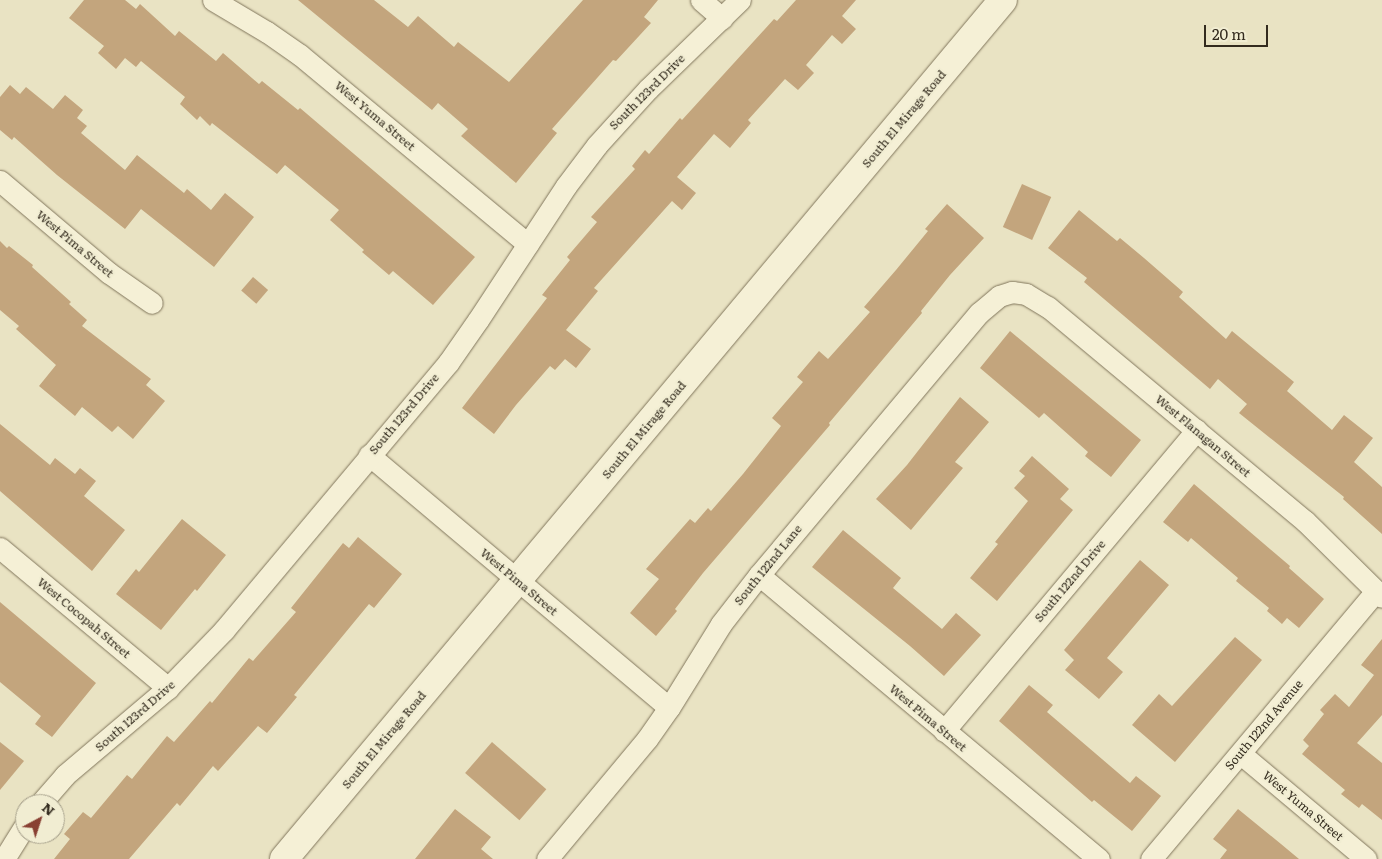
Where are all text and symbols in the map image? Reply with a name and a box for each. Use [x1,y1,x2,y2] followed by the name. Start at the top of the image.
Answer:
[1207,15,1271,47] scale bar
[1212,22,1246,45] text: 20 m
[606,51,688,133] street label: South 123rd Drive
[859,67,949,171] street label: South El Mirage Road
[332,78,418,154] street label: West Yuma Street
[33,207,117,281] street label: West Pima Street
[366,371,442,457] street label: South 123rd Drive
[599,378,689,482] street label: South El Mirage Road
[1152,392,1254,480] street label: West Flanagan Street
[731,522,805,608] street label: South 122nd Lane
[1031,537,1109,625] street label: South 122nd Drive
[477,545,561,619] street label: West Pima Street
[34,575,134,661] street label: West Cocopah Street
[92,677,178,755] street label: South 123rd Drive
[1222,677,1306,773] street label: South 122nd Avenue
[886,681,970,755] street label: West Pima Street
[339,688,429,792] street label: South El Mirage Road
[1260,768,1346,844] street label: West Yuma Street
[15,794,65,844] north arrow
[38,797,60,820] text: N

